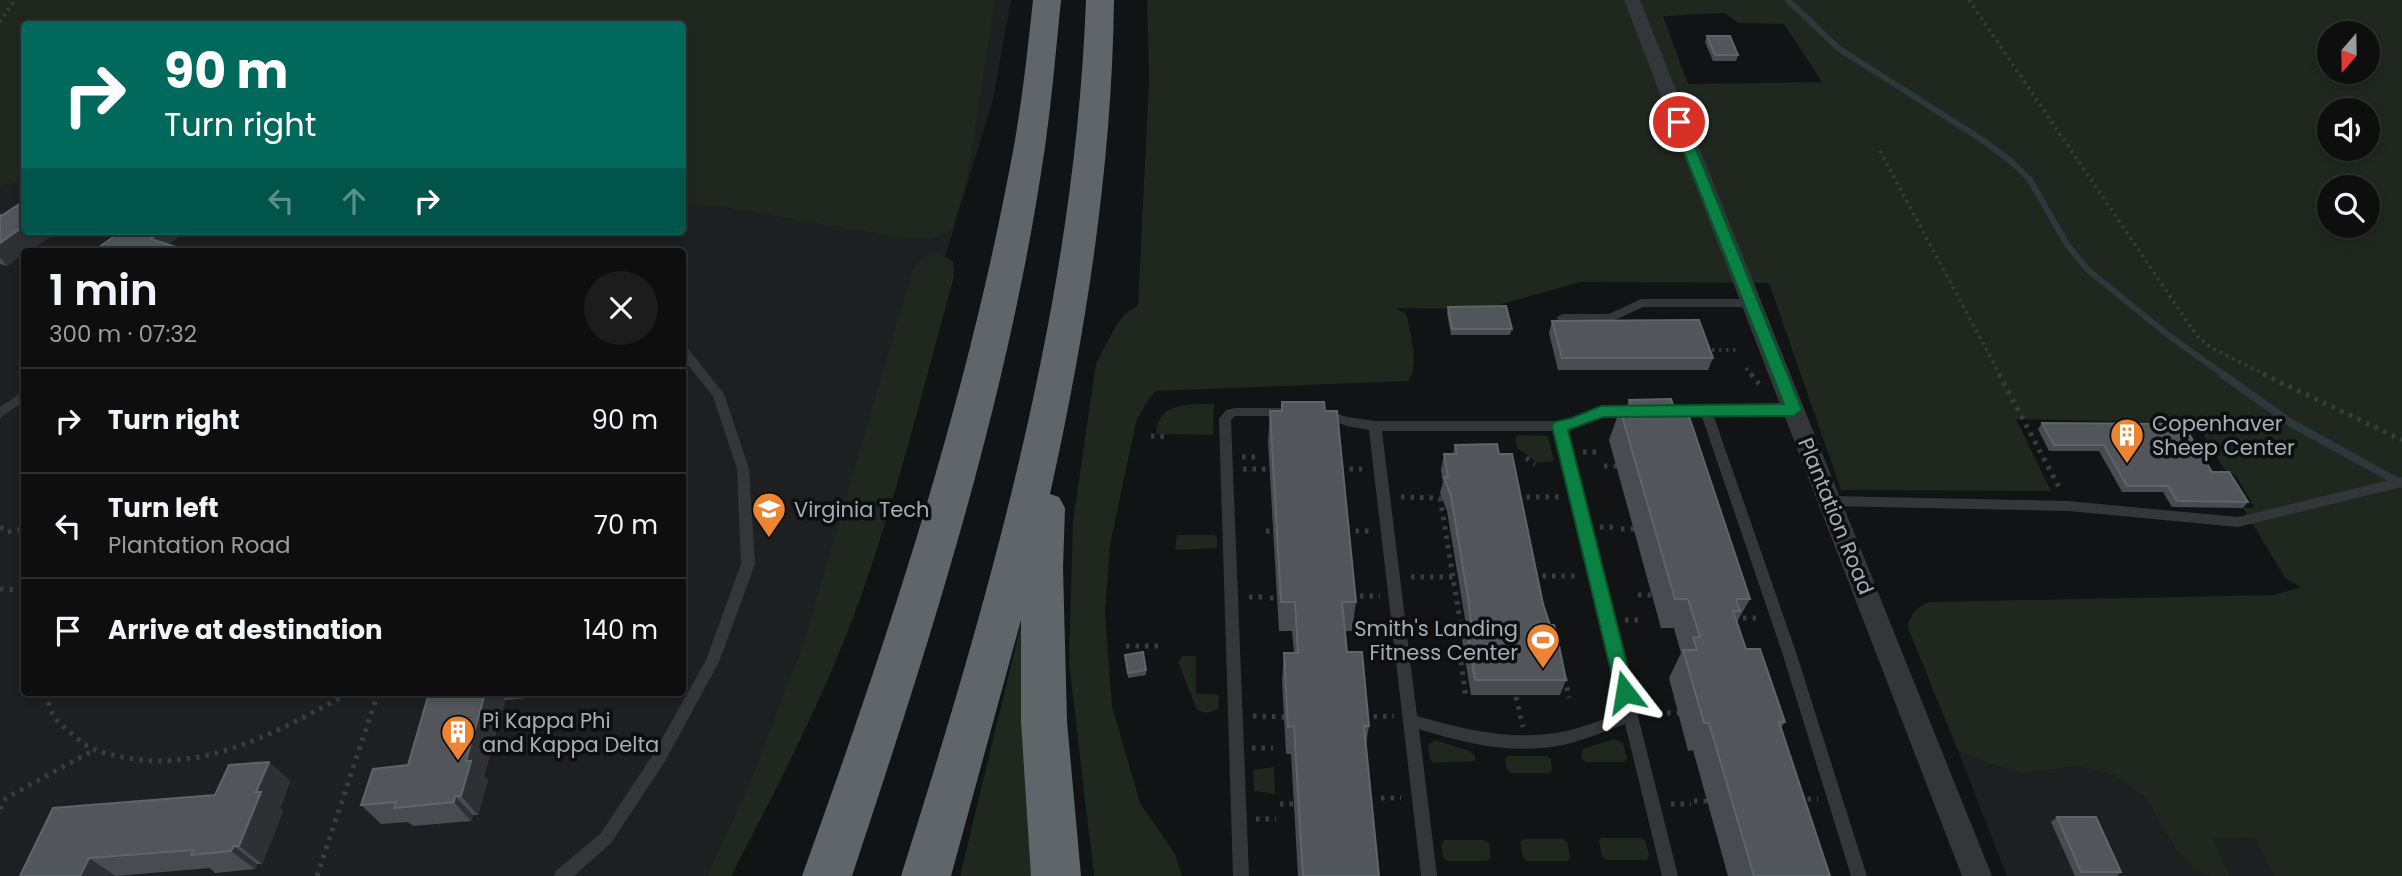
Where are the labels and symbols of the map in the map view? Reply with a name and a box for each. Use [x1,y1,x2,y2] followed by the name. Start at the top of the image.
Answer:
[2317,21,2380,84] north arrow
[1649,92,1709,152] pin
[2152,409,2295,462] place label: Copenhaver Sheep Center
[2108,416,2146,465] building icon: Copenhaver Sheep Center
[1791,433,1881,599] street label: Plantation Road
[750,490,788,539] school or university icon: Virginia Tech
[794,495,930,524] place label: Virginia Tech
[1354,614,1518,667] place label: Smith's Landing Fitness Center
[1524,621,1562,670] sports icon: Smith's Landing Fitness Center
[1588,655,1662,729] position arrow
[482,706,659,759] place label: Pi Kappa Phi and Kappa Delta
[439,713,477,762] building icon: Pi Kappa Phi and Kappa Delta

